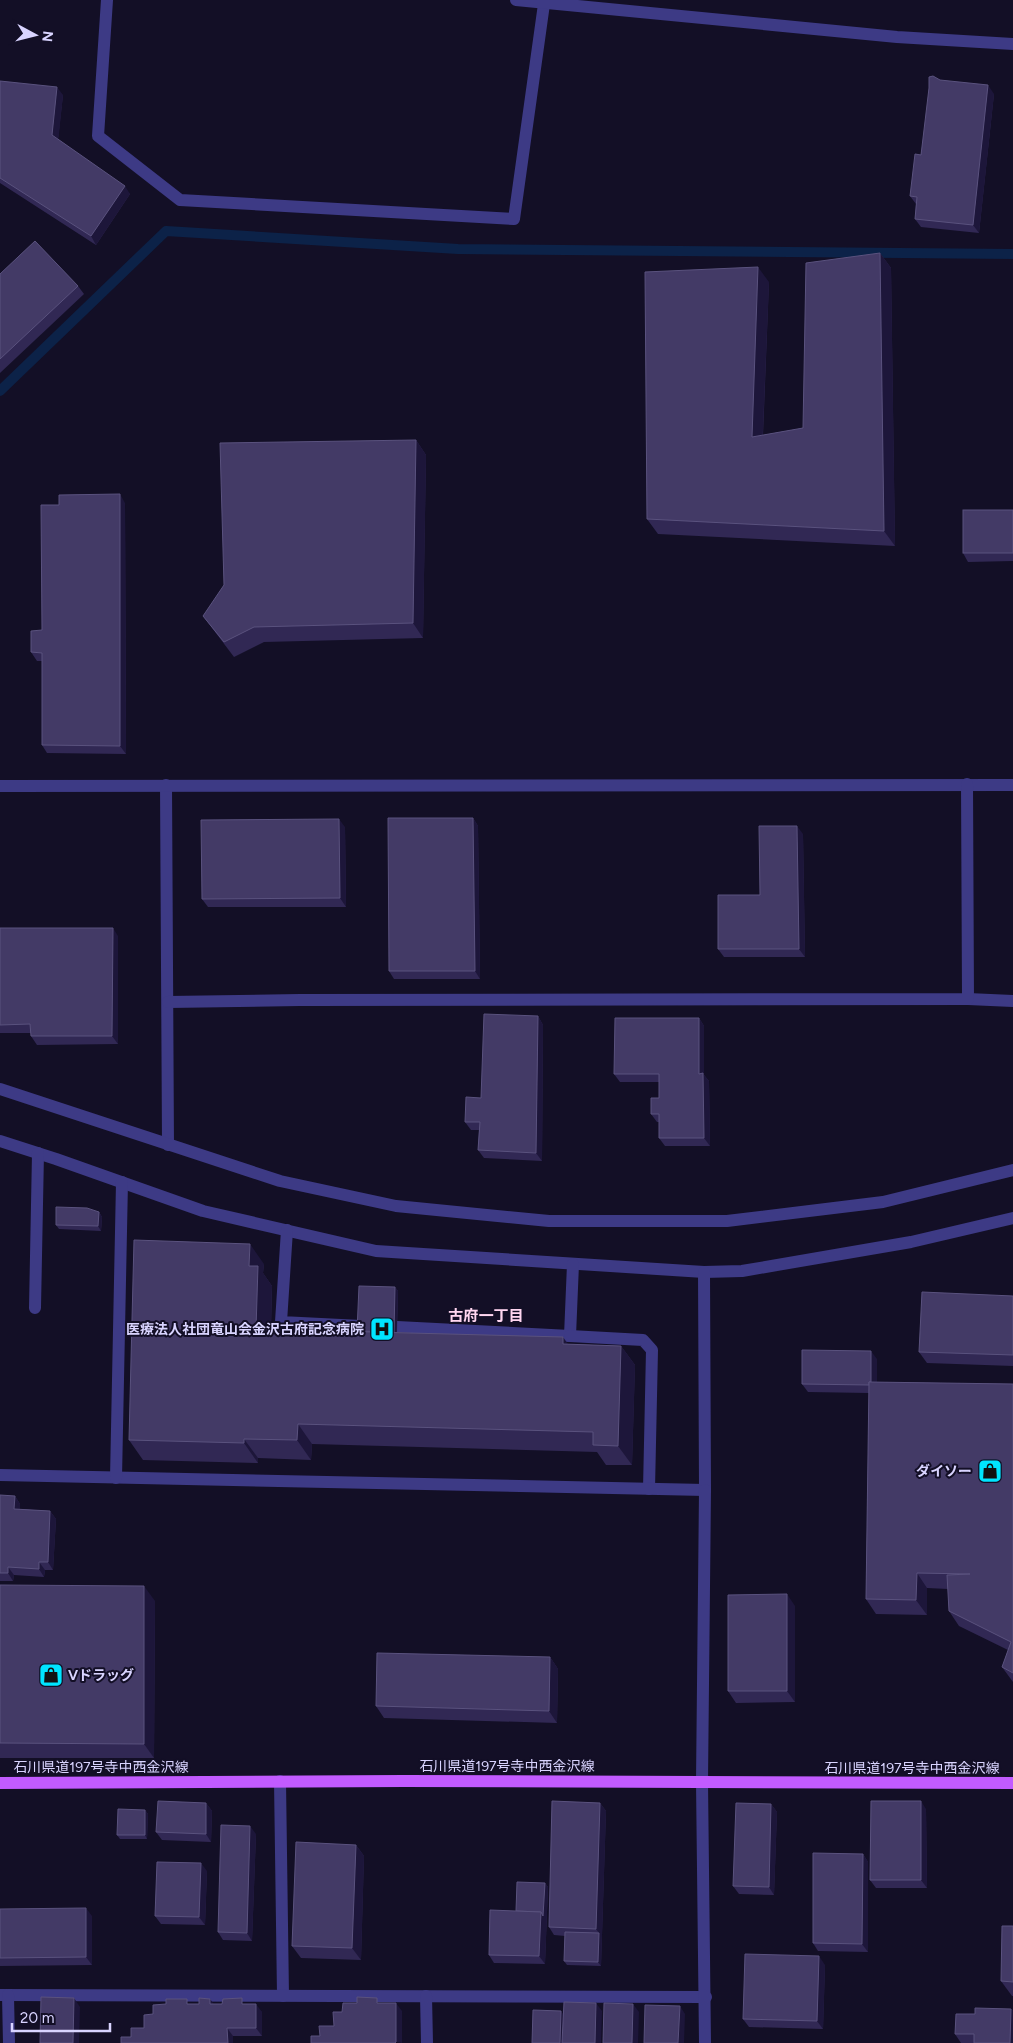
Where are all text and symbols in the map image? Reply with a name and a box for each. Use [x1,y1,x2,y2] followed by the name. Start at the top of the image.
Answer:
[10,10,60,60] north arrow
[38,30,57,43] text: N
[448,1307,524,1325] district label: 古府一丁目
[369,1316,395,1342] hospital icon: 医療法人社団竜山会金沢古府記念病院
[126,1321,364,1338] place label: 医療法人社団竜山会金沢古府記念病院
[977,1458,1003,1484] shop icon: ダイソー
[916,1463,972,1480] place label: ダイソー
[38,1662,64,1688] shop icon: Vドラッグ
[68,1667,134,1684] place label: Vドラッグ
[419,1758,595,1775] street label: 石川県道197号寺中西金沢線
[13,1759,189,1776] street label: 石川県道197号寺中西金沢線
[824,1760,1000,1777] street label: 石川県道197号寺中西金沢線
[12,2000,110,2032] scale bar
[20,2009,54,2027] text: 20 m

